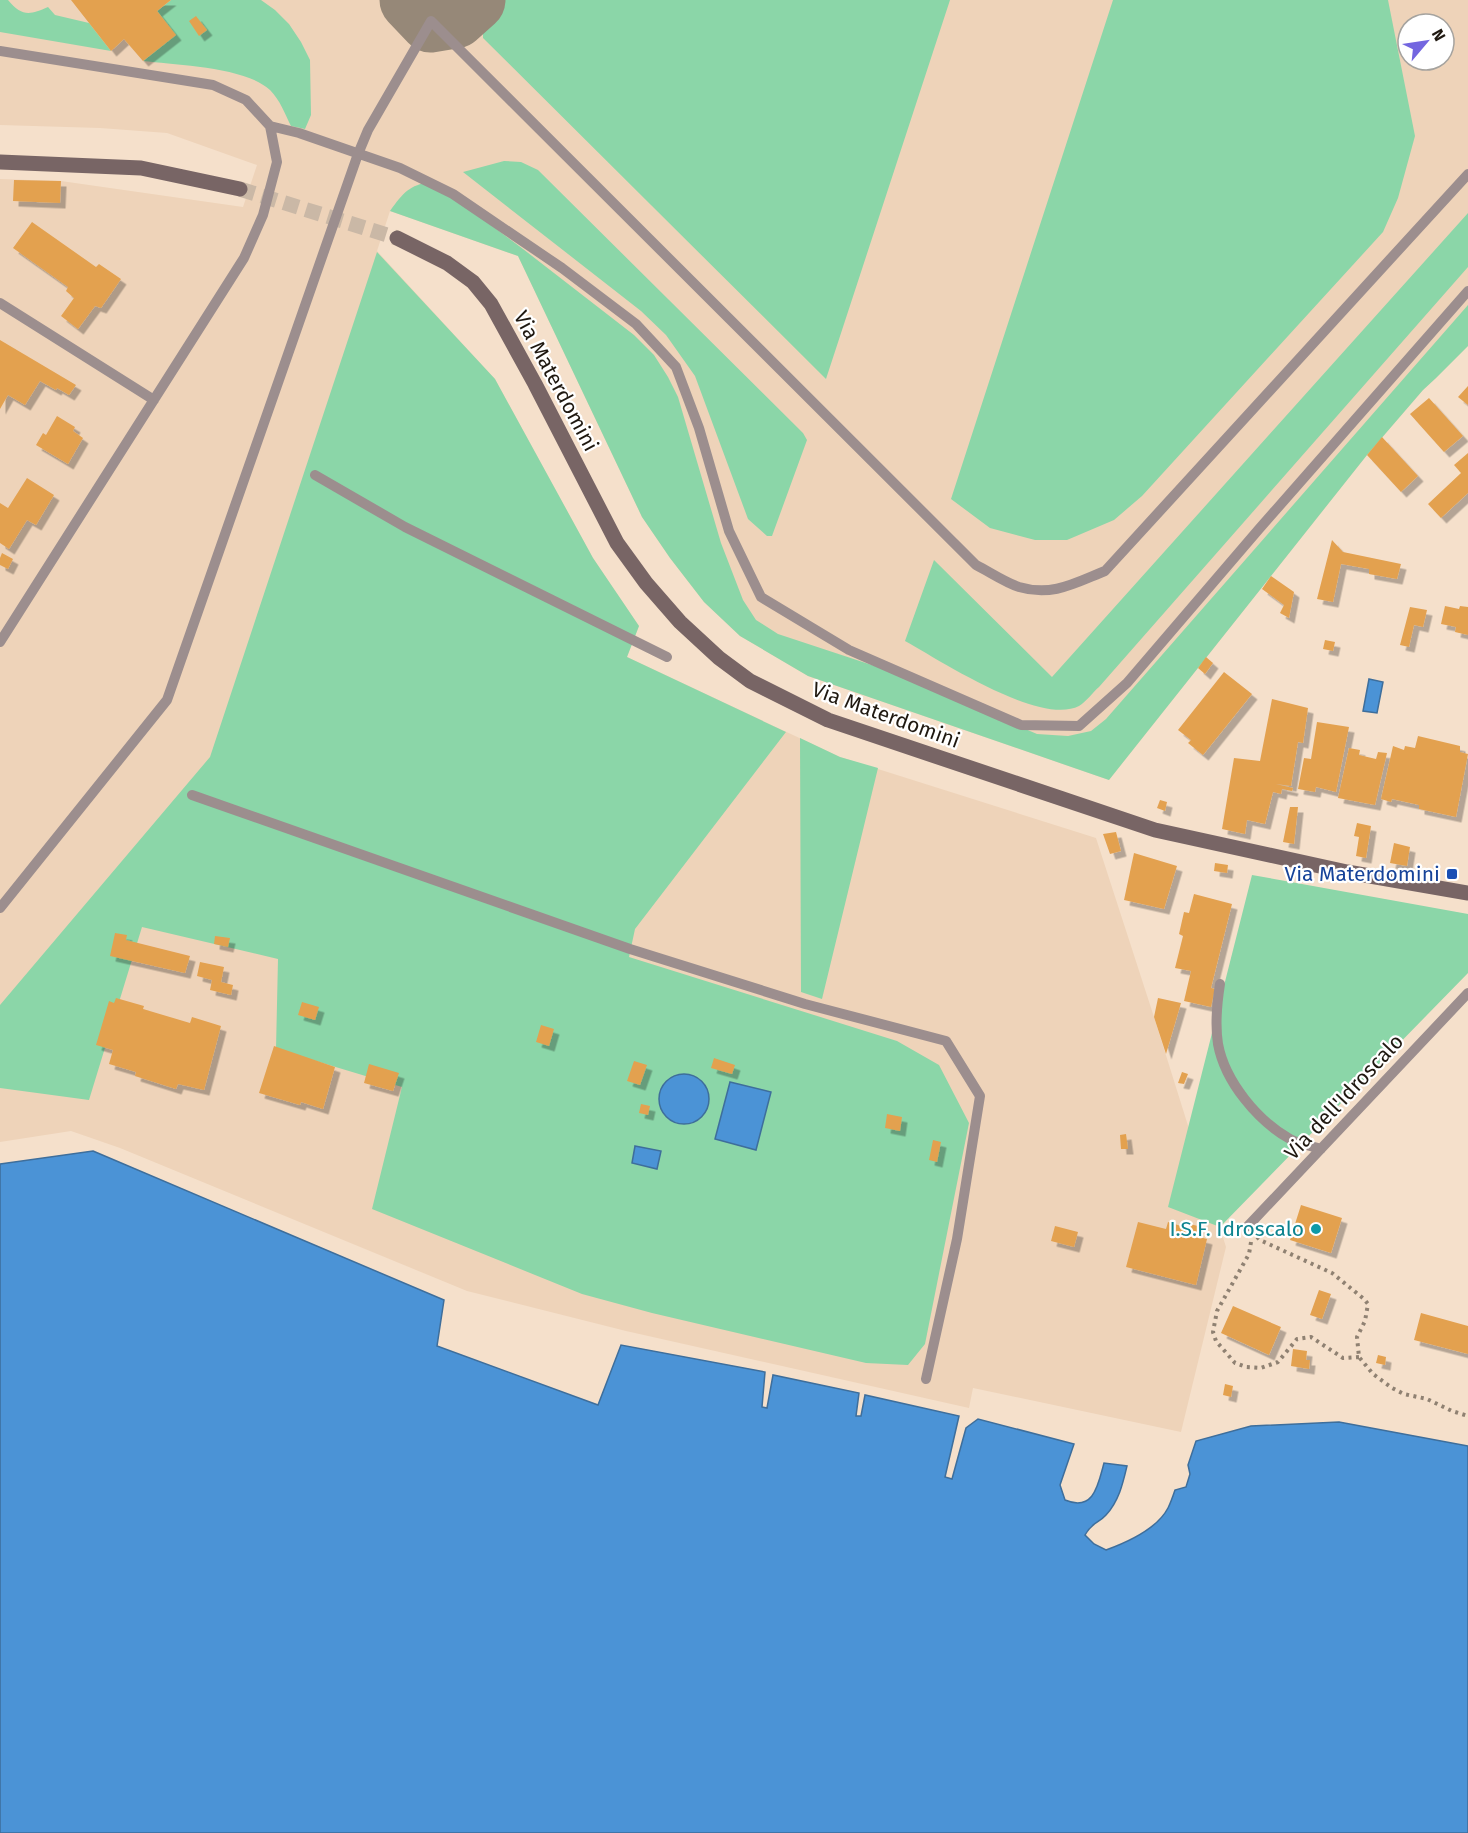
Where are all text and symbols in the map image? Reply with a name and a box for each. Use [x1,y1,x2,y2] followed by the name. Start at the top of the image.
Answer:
[1396,12,1456,72] north arrow
[1428,26,1450,44] text: N
[508,306,604,456] street label: Via Materdomini
[808,676,964,754] street label: Via Materdomini
[1284,861,1440,887] place label: Via Materdomini
[1445,867,1459,881] marker: Via Materdomini
[1279,1029,1409,1165] street label: Via dell'Idroscalo
[1169,1216,1304,1242] place label: I.S.F. Idroscalo
[1309,1222,1323,1236] marker: I.S.F. Idroscalo

